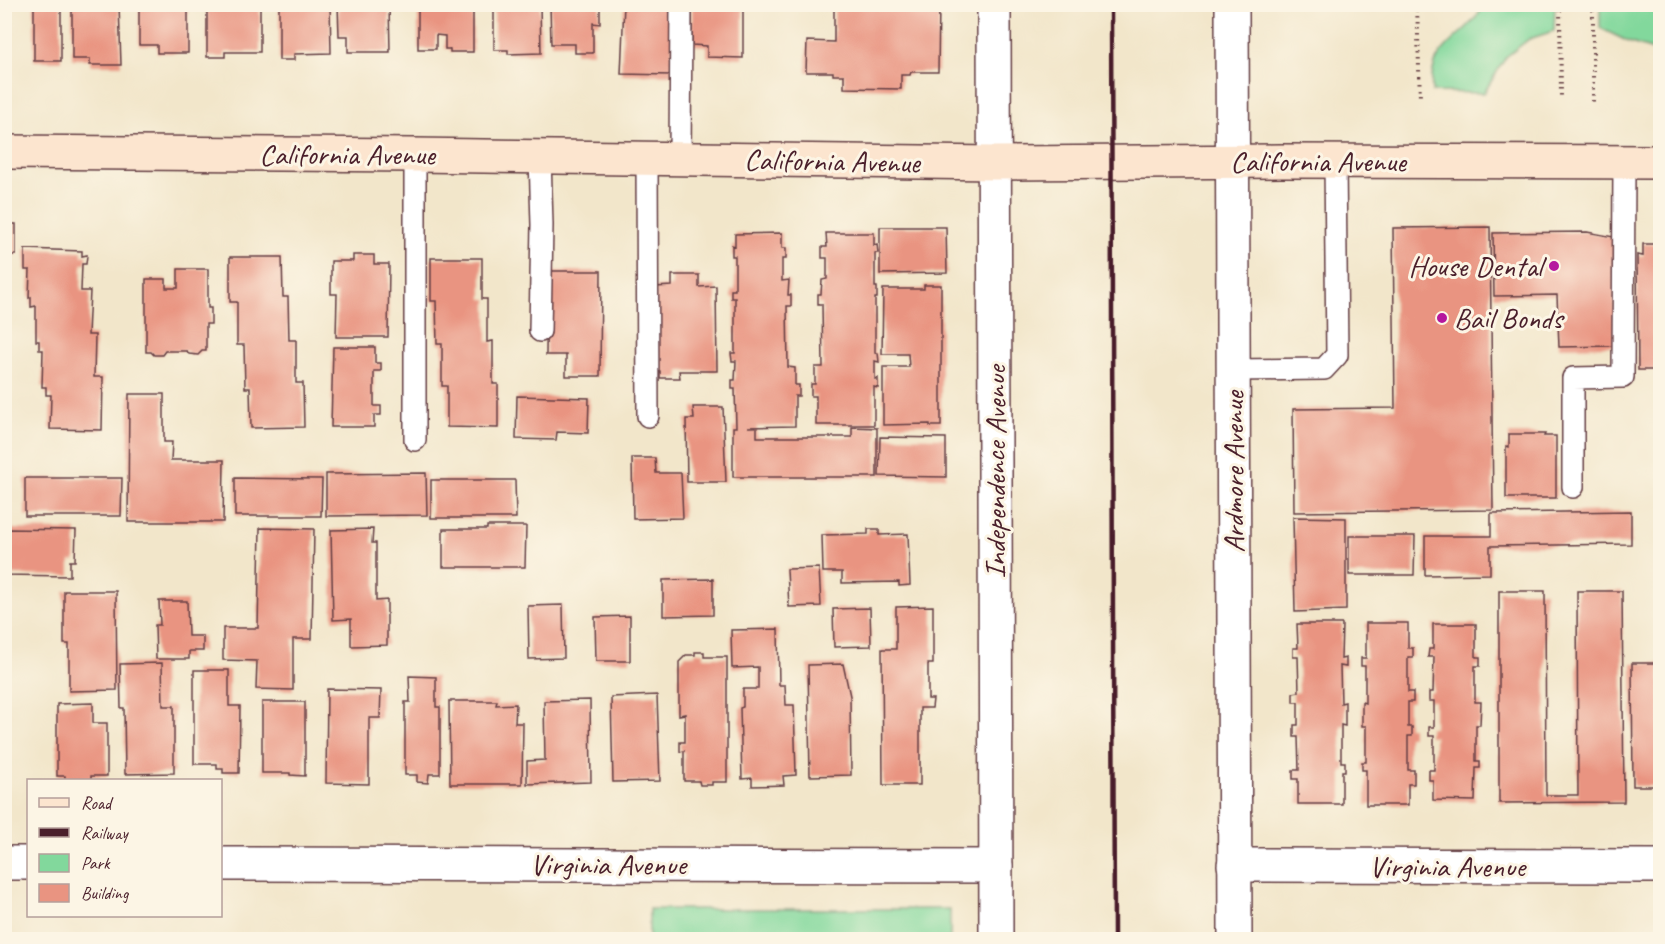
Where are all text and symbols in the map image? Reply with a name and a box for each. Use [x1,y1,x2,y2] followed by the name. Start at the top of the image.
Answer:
[259,135,437,173] street label: California Avenue
[744,140,922,182] street label: California Avenue
[1230,142,1408,180] street label: California Avenue
[1409,247,1547,285] place label: House Dental
[1547,259,1561,273] marker: House Dental
[1454,299,1565,337] place label: Bail Bonds
[1435,311,1449,325] marker: Bail Bonds
[976,363,1014,579] street label: Independence Avenue
[1214,389,1252,553] street label: Ardmore Avenue
[27,779,222,917] legend
[81,792,114,814] text: Road
[81,822,129,844] text: Railway
[530,845,688,883] street label: Virginia Avenue
[1369,847,1527,885] street label: Virginia Avenue
[81,852,111,874] text: Park
[81,882,130,904] text: Building

